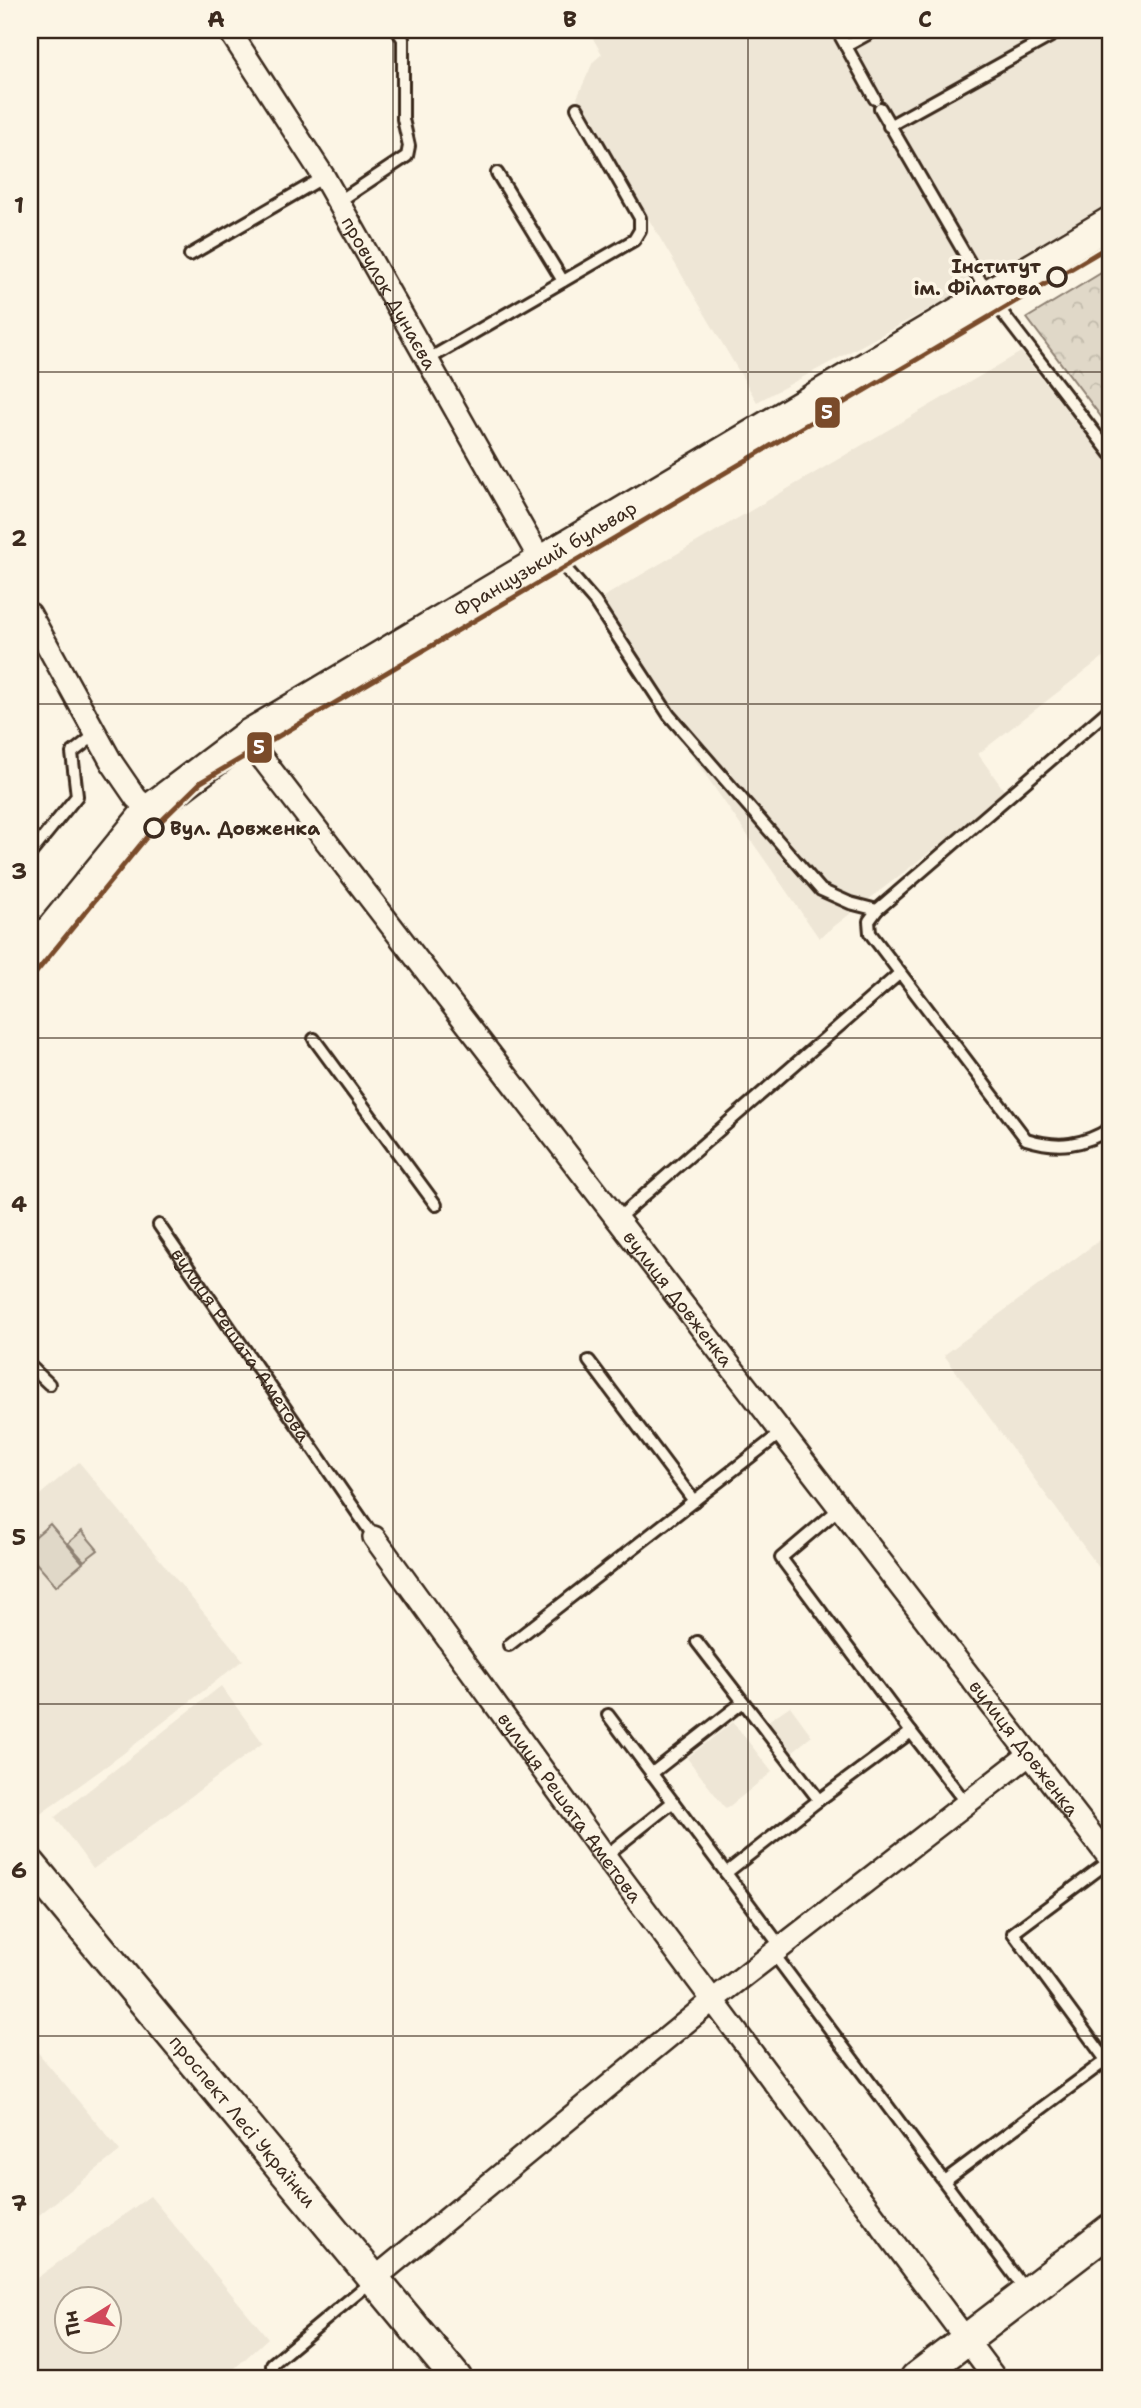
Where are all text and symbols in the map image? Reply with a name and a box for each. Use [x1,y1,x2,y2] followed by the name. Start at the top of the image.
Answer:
[207,4,225,34] text: A
[563,4,577,34] text: B
[918,4,932,34] text: C
[14,190,24,220] text: 1
[336,212,443,374] street label: провулок Дунаєва
[914,254,1042,301] place label: Інститут ім. Філатова
[1047,267,1067,287] marker: Інститут ім. Філатова
[814,396,841,429] line badge: 5
[821,400,833,425] text: 5
[449,495,641,623] street label: Французький бульвар
[11,523,27,553] text: 2
[246,731,273,764] line badge: 5
[253,735,265,760] text: 5
[170,816,320,841] place label: Вул. Довженка
[144,818,164,838] marker: Вул. Довженка
[11,856,27,886] text: 3
[11,1189,27,1219] text: 4
[618,1225,739,1372] street label: вулиця Довженка
[166,1243,317,1446] street label: вулиця Решата Аметова
[12,1522,26,1552] text: 5
[964,1674,1085,1821] street label: вулиця Довженка
[492,1707,648,1908] street label: вулиця Решата Аметова
[11,1855,27,1885] text: 6
[164,2030,322,2213] street label: проспект Лесі Українки
[11,2188,27,2218] text: 7
[52,2286,122,2356] north arrow
[57,2308,86,2338] text: Пн

